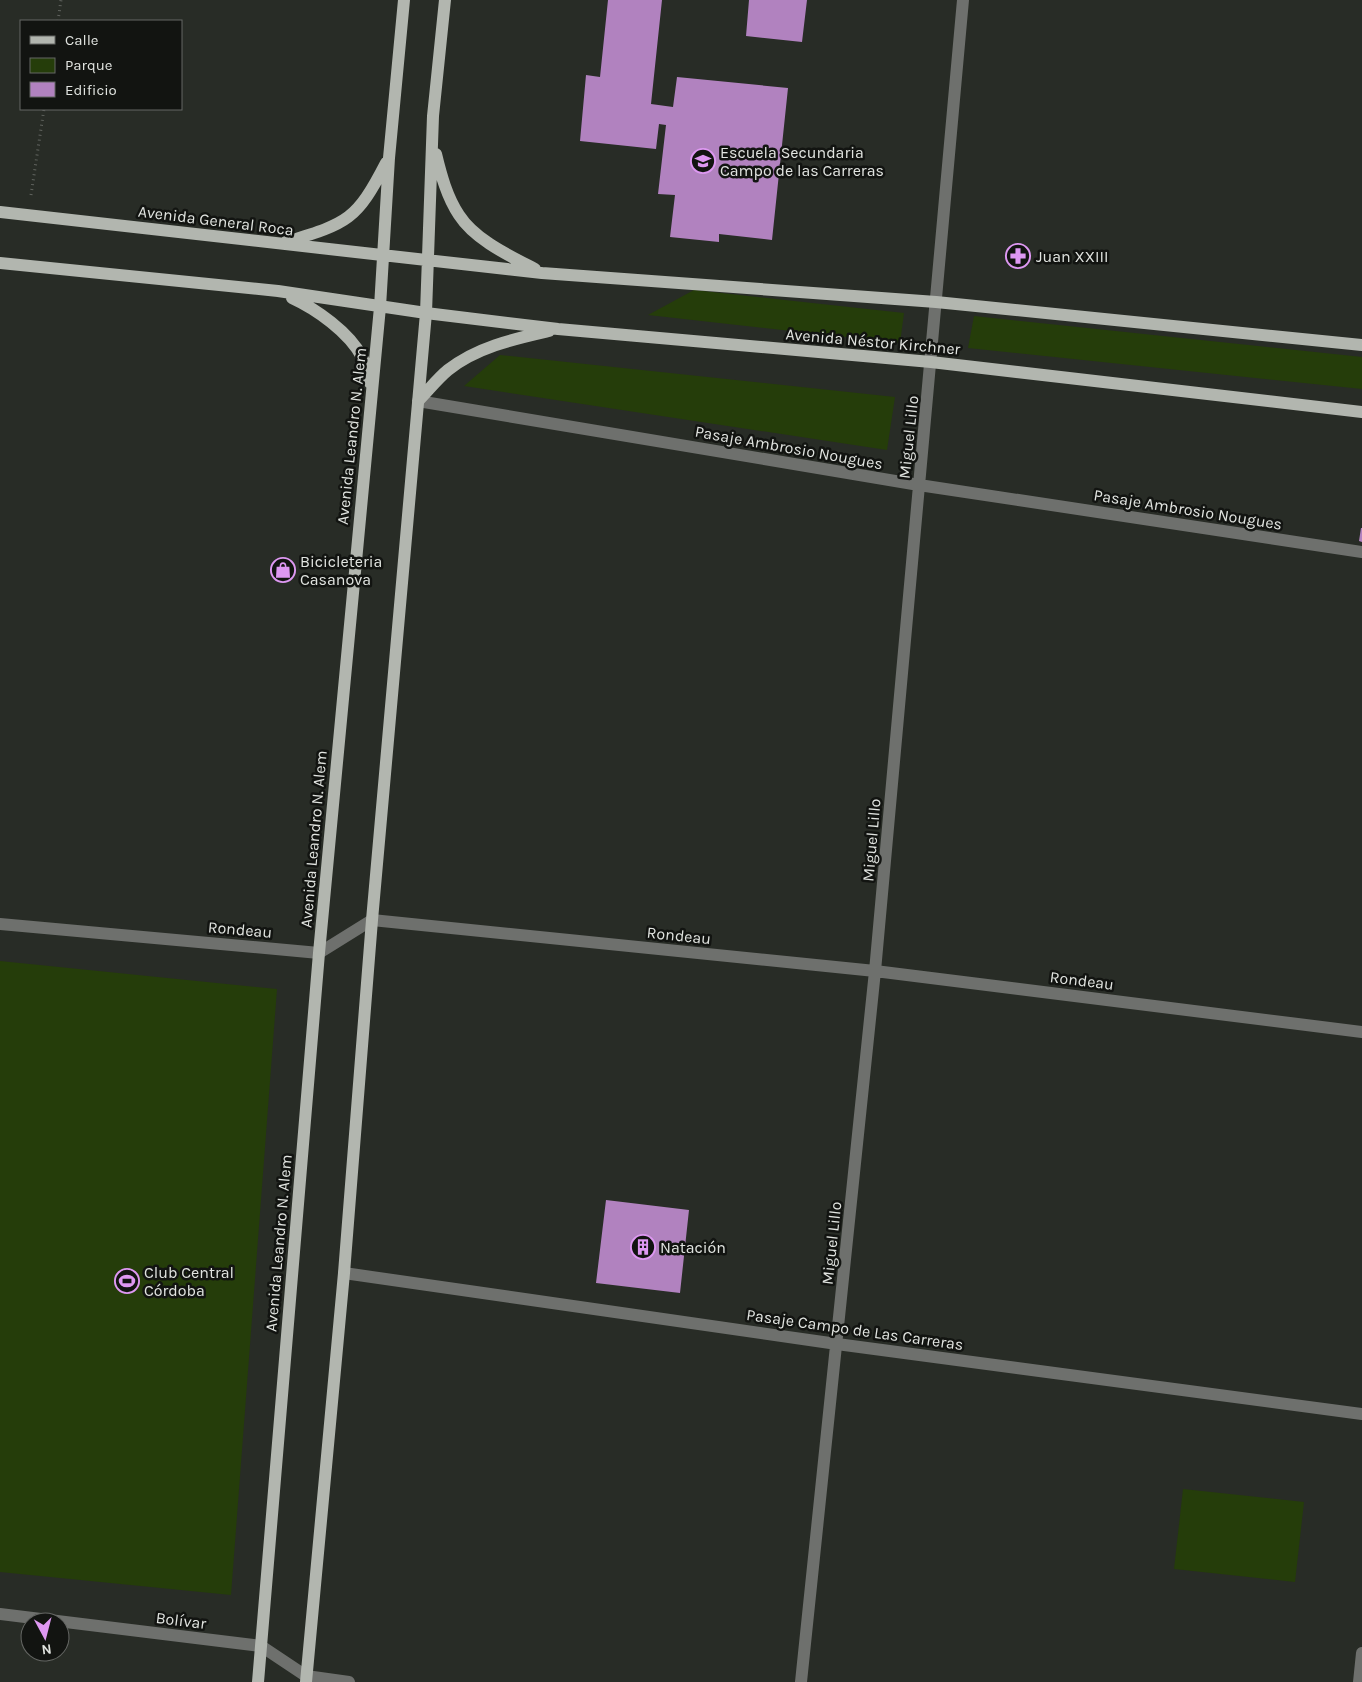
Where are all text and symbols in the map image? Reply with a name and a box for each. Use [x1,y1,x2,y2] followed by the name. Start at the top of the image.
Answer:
[20,20,182,110] legend
[65,31,99,49] text: Calle
[65,56,113,74] text: Parque
[65,81,117,99] text: Edificio
[720,143,884,180] place label: Escuela Secundaria Campo de las Carreras
[690,148,716,174] school or university icon: Escuela Secundaria Campo de las Carreras
[137,202,295,239] street label: Avenida General Roca
[1005,243,1031,269] pharmacy icon: Juan XXIII
[1036,247,1108,266] place label: Juan XXIII
[785,324,961,359] street label: Avenida Néstor Kirchner
[333,347,370,526] street label: Avenida Leandro N. Alem
[895,395,922,480] street label: Miguel Lillo
[693,422,884,473] street label: Pasaje Ambrosio Nougues
[1092,485,1284,534] street label: Pasaje Ambrosio Nougues
[300,552,382,589] place label: Bicicleteria Casanova
[270,557,296,583] shop icon: Bicicleteria Casanova
[296,750,331,929] street label: Avenida Leandro N. Alem
[858,798,885,882] street label: Miguel Lillo
[207,917,273,942] street label: Rondeau
[646,923,712,948] street label: Rondeau
[1049,967,1115,994] street label: Rondeau
[261,1154,296,1333] street label: Avenida Leandro N. Alem
[818,1201,845,1286] street label: Miguel Lillo
[630,1234,656,1260] building icon: Natación
[660,1238,726,1257] place label: Natación
[144,1263,234,1300] place label: Club Central Córdoba
[114,1268,140,1294] sports icon: Club Central Córdoba
[745,1305,965,1354] street label: Pasaje Campo de Las Carreras
[155,1608,207,1633] street label: Bolívar
[20,1612,70,1662] north arrow
[41,1640,53,1658] text: N

